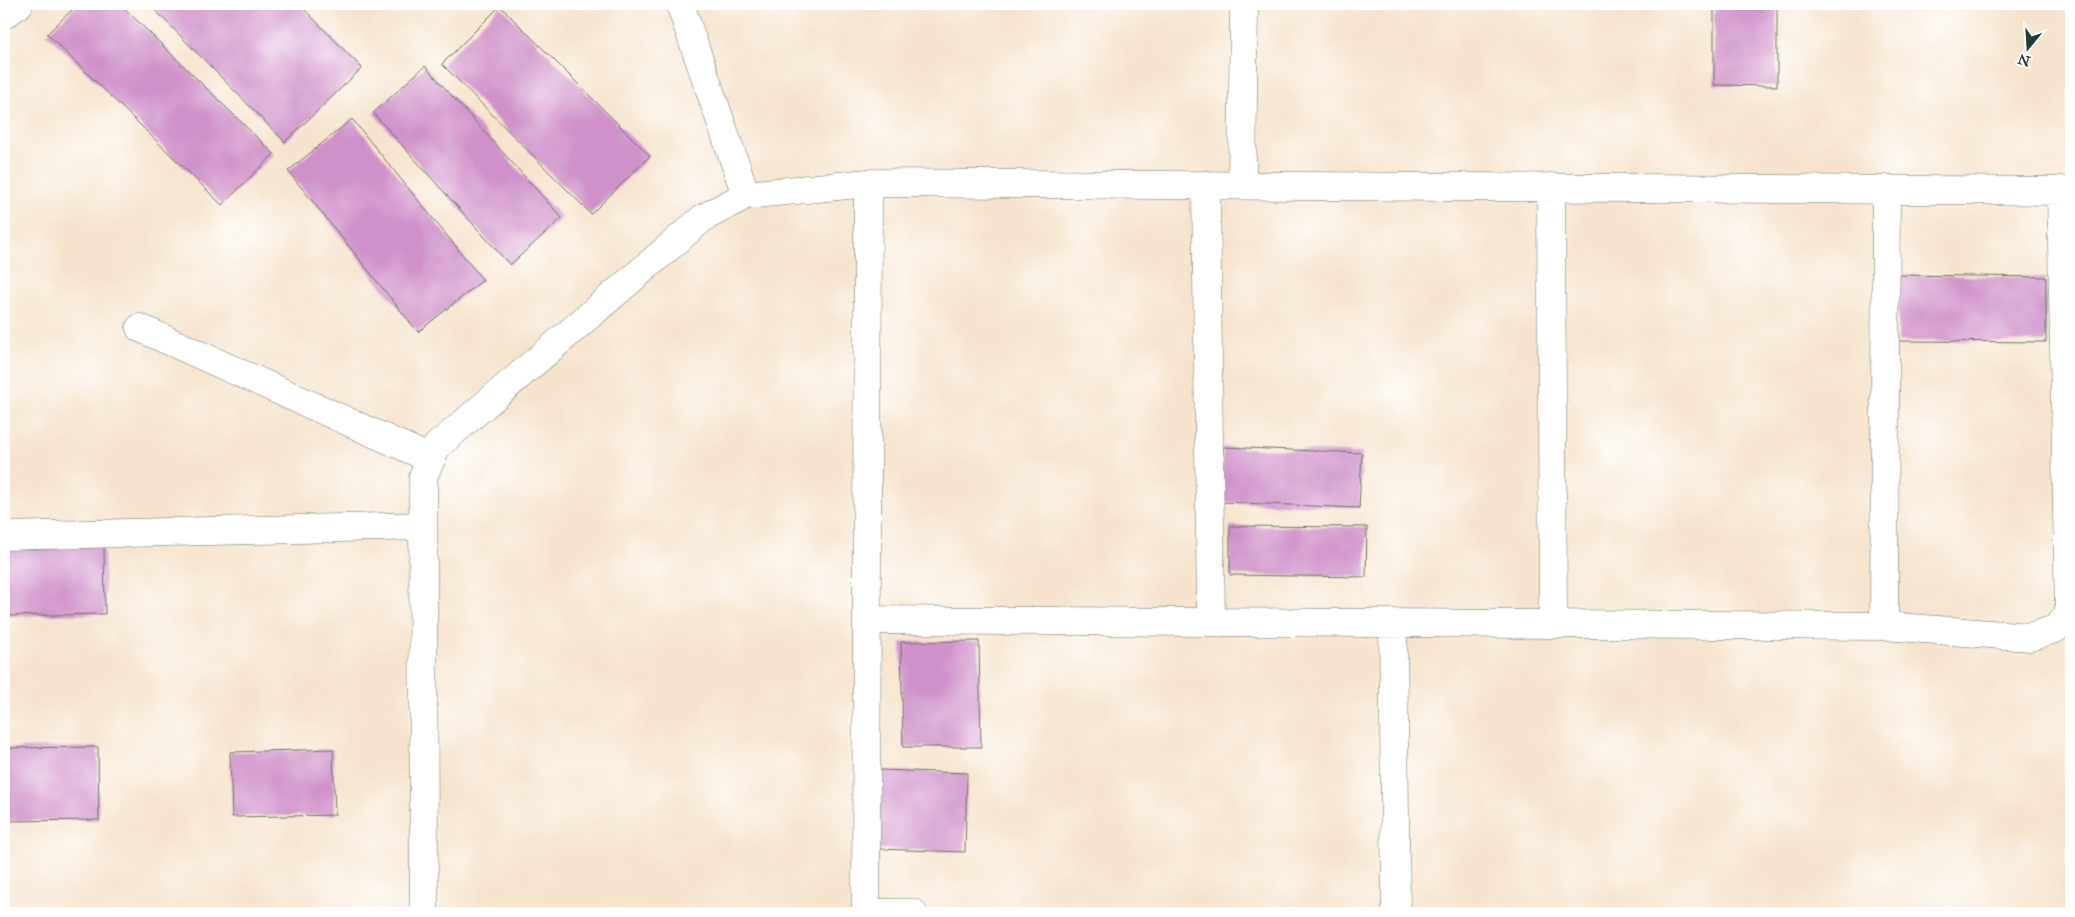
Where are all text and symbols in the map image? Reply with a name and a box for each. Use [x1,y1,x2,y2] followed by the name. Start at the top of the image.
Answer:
[2002,22,2052,72] north arrow
[2016,50,2032,70] text: N

